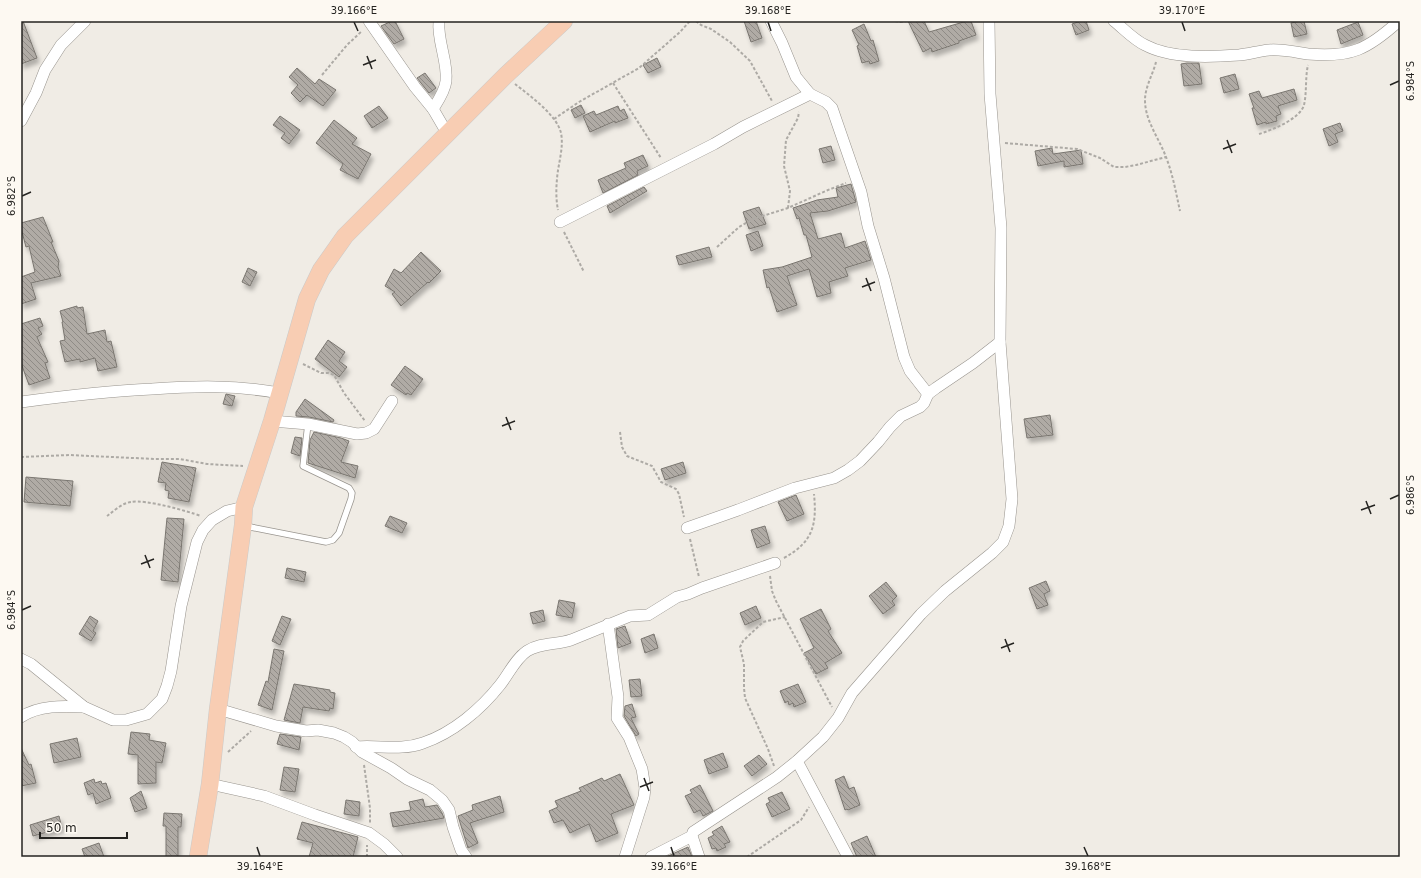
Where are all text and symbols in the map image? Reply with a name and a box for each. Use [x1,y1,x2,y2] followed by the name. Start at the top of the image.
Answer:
[331,5,377,16] text: 39.166°E
[745,5,791,16] text: 39.168°E
[1159,5,1205,16] text: 39.170°E
[1405,61,1416,101] text: 6.984°S
[6,176,17,216] text: 6.982°S
[1405,475,1416,515] text: 6.986°S
[6,590,17,630] text: 6.984°S
[40,814,127,840] scale bar
[46,821,77,835] text: 50 m
[237,861,283,872] text: 39.164°E
[651,861,697,872] text: 39.166°E
[1065,861,1111,872] text: 39.168°E

